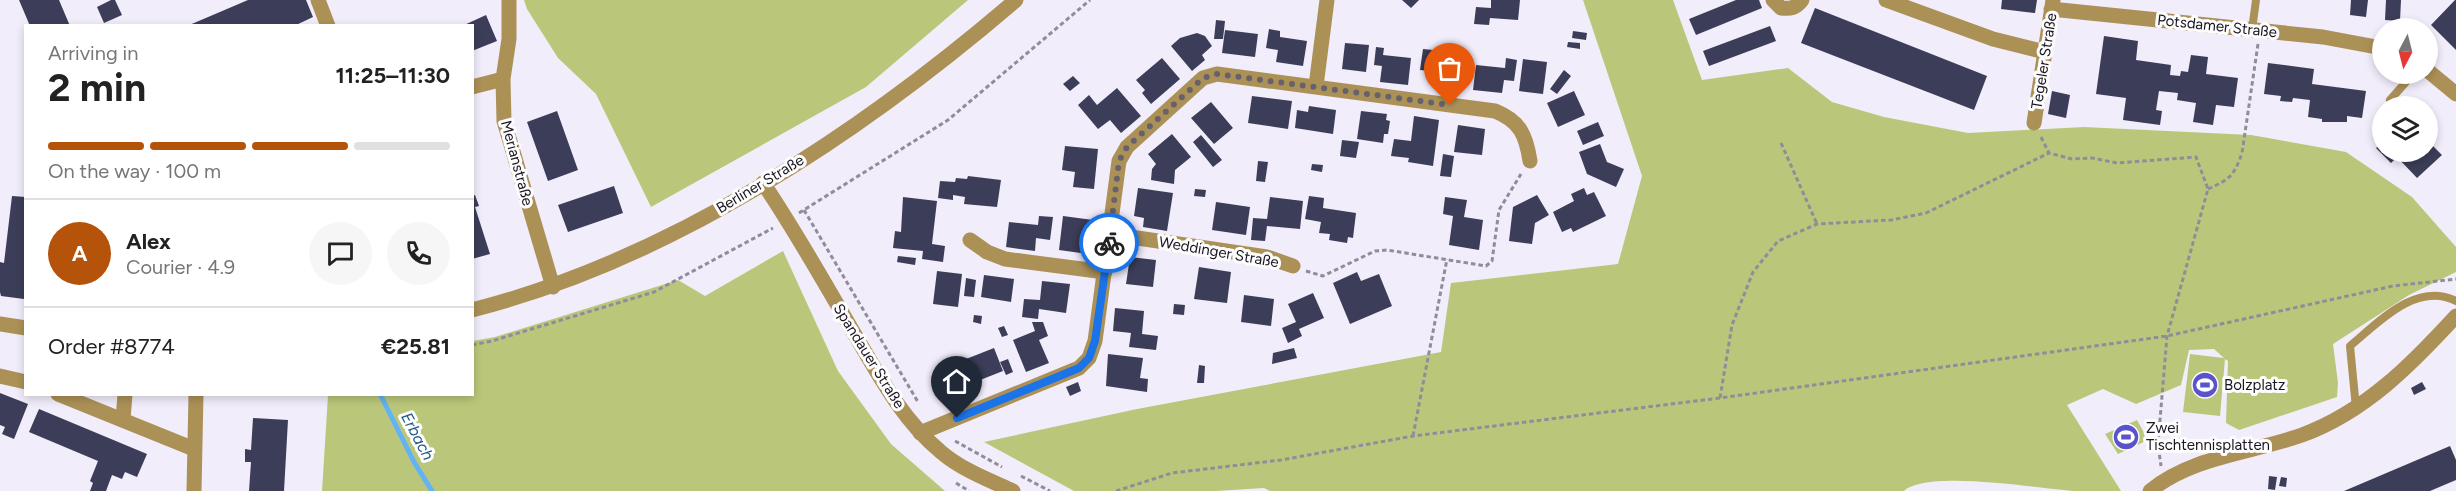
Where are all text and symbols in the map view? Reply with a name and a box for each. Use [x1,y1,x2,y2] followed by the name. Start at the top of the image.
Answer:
[2156,11,2278,41] street label: Potsdamer Straße
[2028,12,2060,110] street label: Tegeler Straße
[2372,18,2438,84] north arrow
[2372,18,2438,162] map controls
[48,41,138,65] text: Arriving in
[1424,43,1475,105] pin
[1433,52,1466,85] icon: bag
[336,62,450,89] text: 11:25–11:30
[48,64,146,111] text: 2 min
[2372,96,2438,162] button: layers
[497,118,537,208] street label: Merianstraße
[713,151,807,217] street label: Berliner Straße
[48,159,221,183] text: On the way · 100 m
[1079,213,1139,273] courier
[309,222,372,285] button: chat
[387,222,450,285] button: phone
[1093,227,1126,260] icon: bike
[126,228,171,255] text: Alex
[1158,233,1280,271] street label: Weddinger Straße
[72,240,87,267] text: A
[126,255,235,279] text: Courier · 4.9
[830,300,908,412] street label: Spandauer Straße
[48,333,175,360] text: Order #8774
[381,333,450,360] text: €25.81
[931,356,982,418] pin
[940,365,973,398] icon: home
[2190,370,2220,400] sports icon: Bolzplatz
[2224,376,2285,394] place label: Bolzplatz
[397,409,438,463] water label: Erbach
[2146,419,2270,454] place label: Zwei Tischtennisplatten
[2111,422,2141,452] sports icon: Zwei Tischtennisplatten

